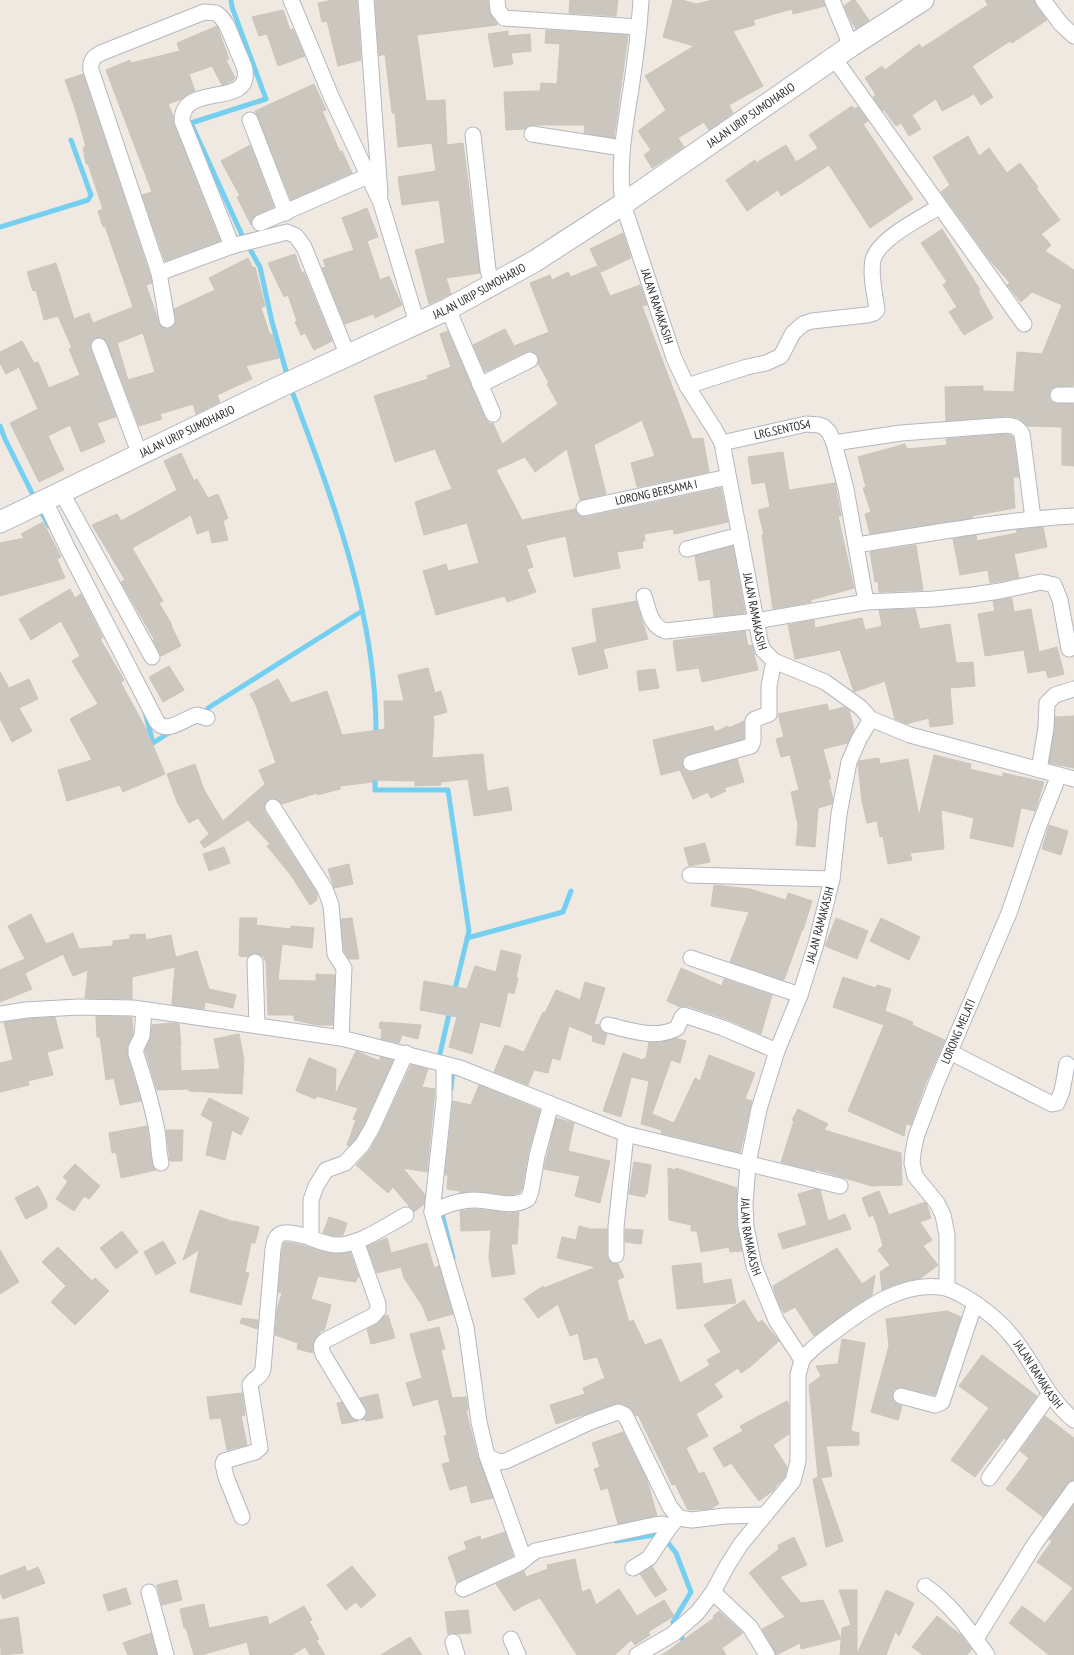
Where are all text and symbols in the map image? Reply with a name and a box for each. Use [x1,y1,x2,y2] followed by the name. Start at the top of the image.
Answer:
[703,79,798,151] street label: JALAN URIP SUMOHARJO
[429,259,529,322] street label: JALAN URIP SUMOHARJO
[638,265,677,346] street label: JALAN RAMAKASIH
[136,401,237,461] street label: JALAN URIP SUMOHARJO
[753,416,812,443] street label: LRG.SENTOSA
[614,476,699,508] street label: LORONG BERSAMA I
[740,571,771,652] street label: JALAN RAMAKASIH
[802,885,837,966] street label: JALAN RAMAKASIH
[938,997,978,1066] street label: LORONG MELATI
[738,1197,765,1278] street label: JALAN RAMAKASIH
[1010,1336,1066,1411] street label: JALAN RAMAKASIH

